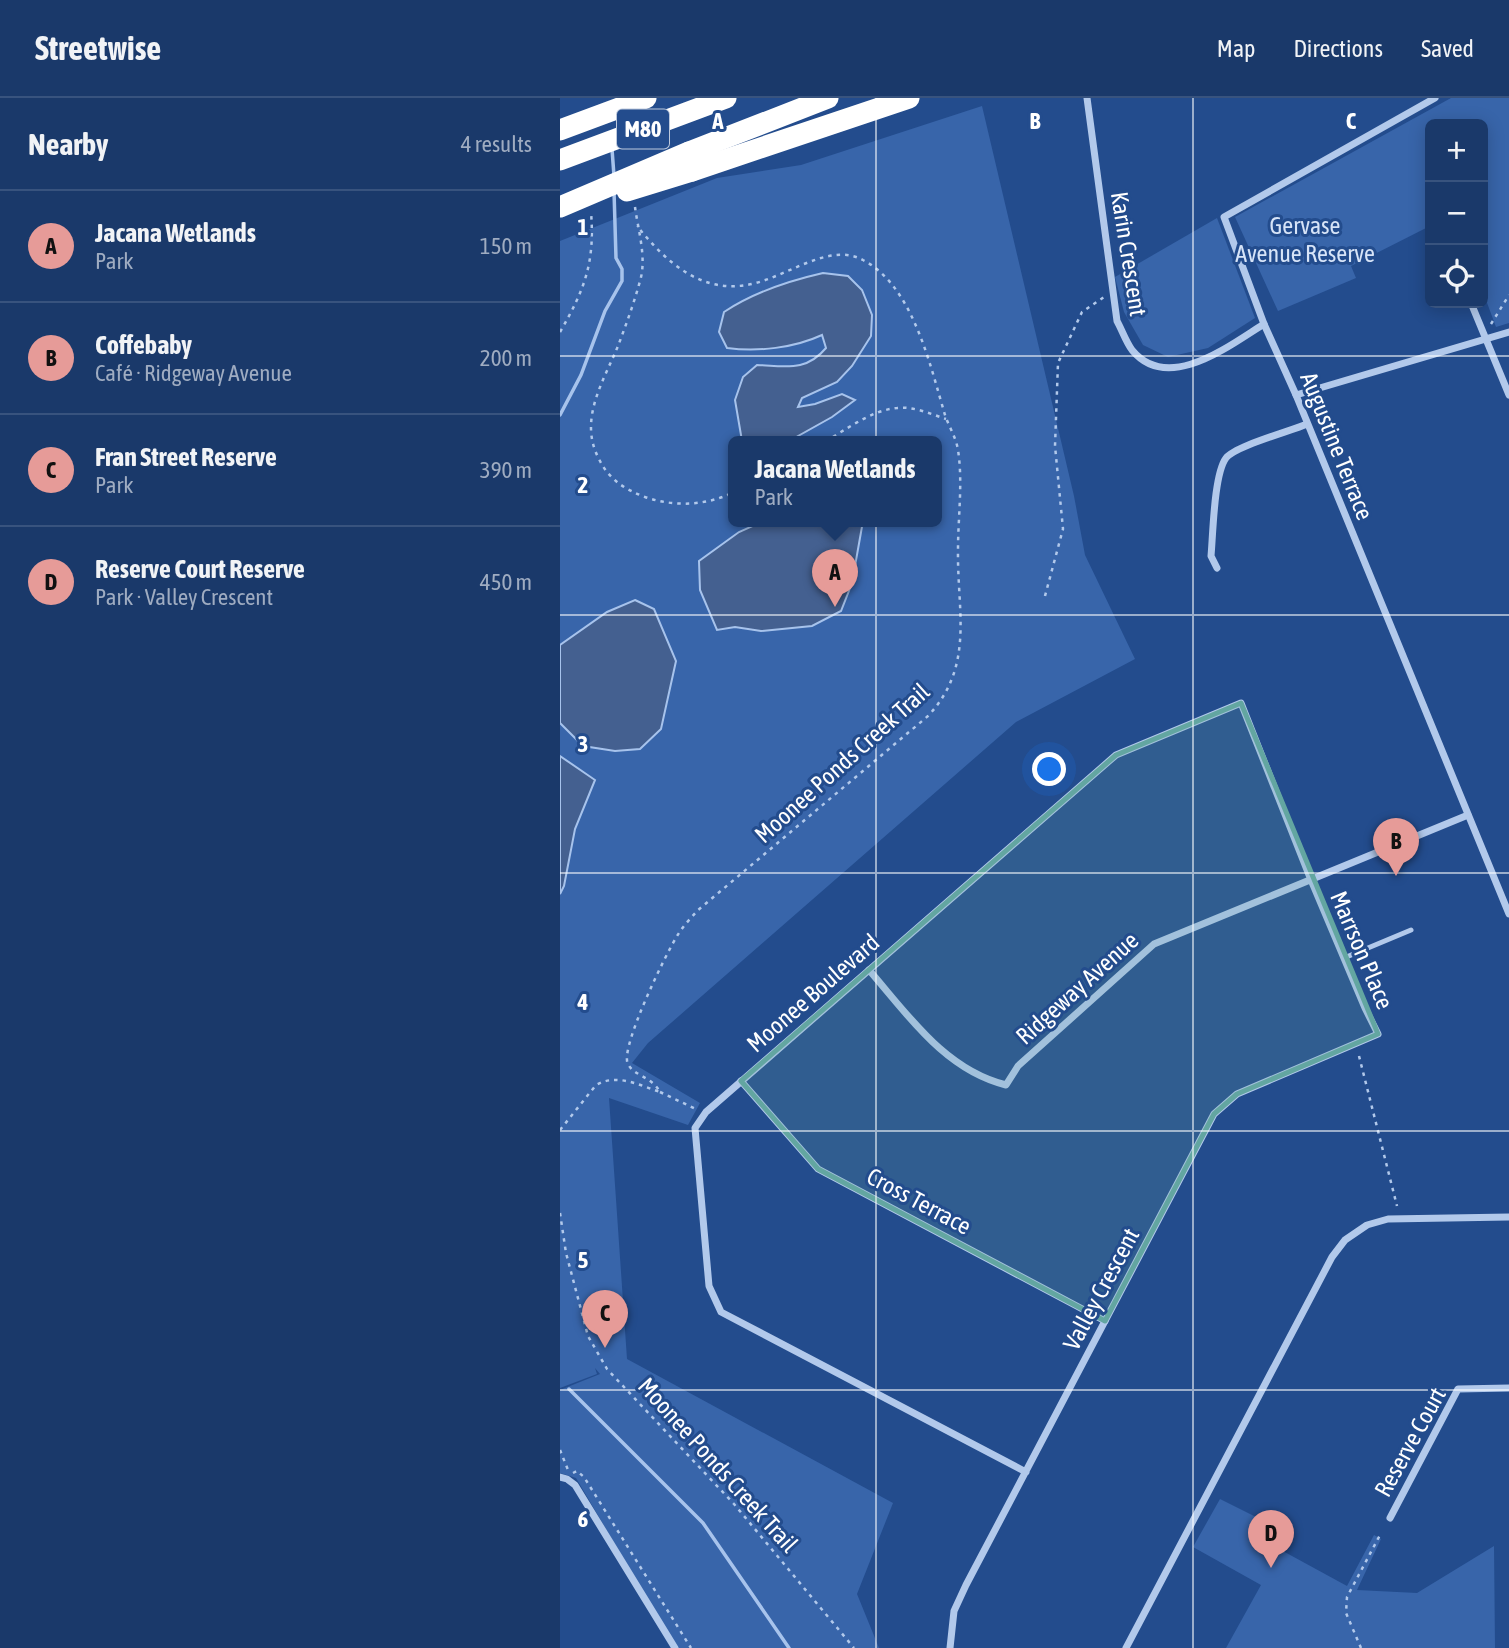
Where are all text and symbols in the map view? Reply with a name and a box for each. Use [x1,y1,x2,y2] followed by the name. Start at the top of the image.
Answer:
[35,29,161,67] text: Streetwise
[1217,35,1255,62] text: Map
[1293,35,1383,62] text: Directions
[1421,35,1474,62] text: Saved
[711,108,724,134] text: A
[1030,108,1041,134] text: B
[1346,108,1357,134] text: C
[617,110,669,148] road number: M80
[1425,119,1488,308] map controls
[1425,119,1488,182] button: +
[28,127,108,161] text: Nearby
[461,131,532,157] text: 4 results
[1425,182,1488,245] button: −
[1106,190,1152,318] street label: Karin Crescent
[1235,212,1375,267] park label: Gervase Avenue Reserve
[578,214,589,240] text: 1
[95,218,256,248] text: Jacana Wetlands
[45,233,57,259] text: A
[480,233,532,259] text: 150 m
[1425,245,1488,308] button: locate
[95,248,133,274] text: Park
[95,330,192,360] text: Coffebaby
[46,345,56,371] text: B
[480,345,532,371] text: 200 m
[95,360,292,386] text: Café · Ridgeway Avenue
[1295,368,1379,524] street label: Augustine Terrace
[728,436,942,527] popup
[95,442,277,472] text: Fran Street Reserve
[755,454,915,484] text: Jacana Wetlands
[46,457,56,483] text: C
[480,457,532,483] text: 390 m
[95,472,133,498] text: Park
[578,472,588,498] text: 2
[755,484,793,510] text: Park
[812,549,858,607] pin: A
[95,554,305,584] text: Reserve Court Reserve
[45,569,57,595] text: D
[480,569,532,595] text: 450 m
[95,584,273,610] text: Park · Valley Crescent
[749,677,935,848] street label: Moonee Ponds Creek Trail
[578,731,588,757] text: 3
[1032,752,1066,786] your location
[1373,818,1419,876] pin: B
[1325,887,1399,1013] street label: Marrson Place
[1011,926,1143,1050] street label: Ridgeway Avenue
[742,929,884,1057] street label: Moonee Boulevard
[577,989,589,1015] text: 4
[862,1162,976,1240] street label: Cross Terrace
[1058,1223,1144,1355] street label: Valley Crescent
[578,1247,589,1273] text: 5
[582,1290,628,1348] pin: C
[633,1372,804,1558] street label: Moonee Ponds Creek Trail
[1369,1383,1451,1501] street label: Reserve Court
[578,1506,589,1532] text: 6
[1248,1510,1294,1568] pin: D

